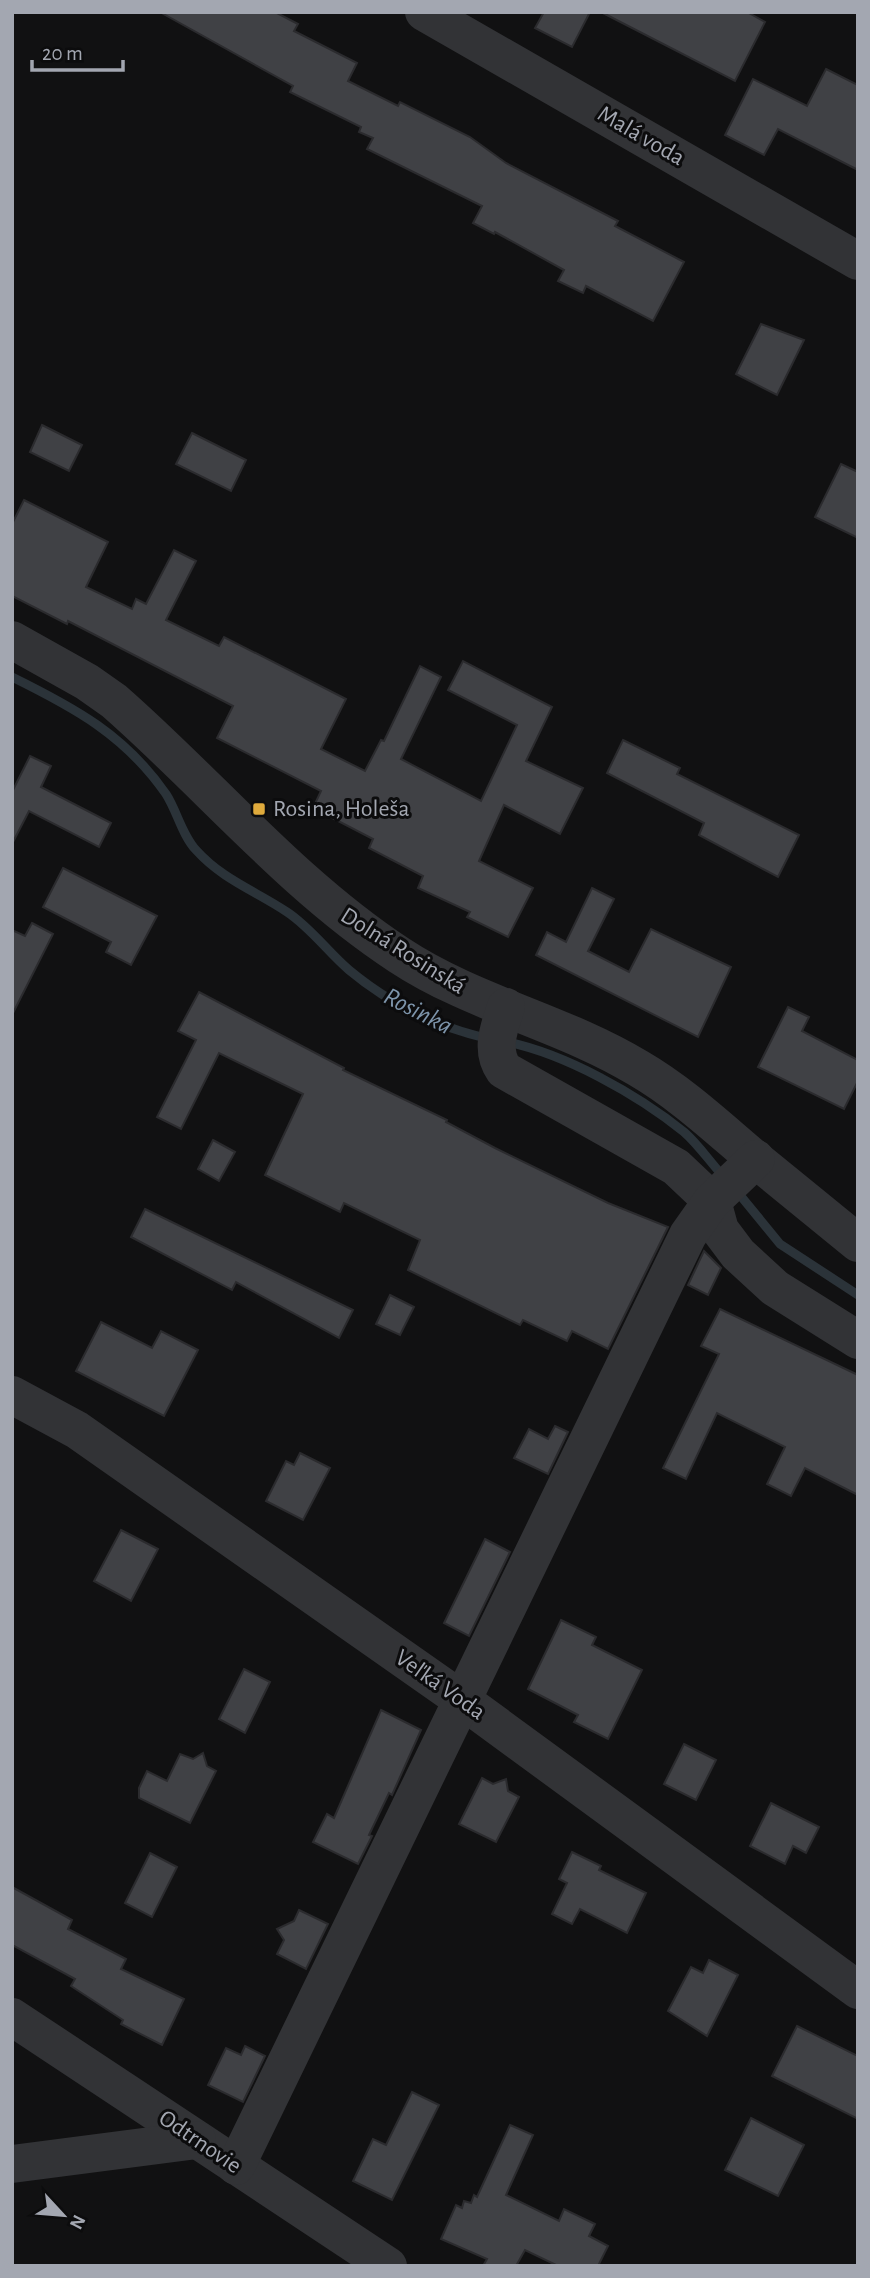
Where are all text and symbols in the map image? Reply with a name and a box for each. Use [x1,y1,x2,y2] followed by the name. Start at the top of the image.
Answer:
[32,28,122,72] scale bar
[42,43,83,64] text: 20 m
[593,102,689,170] street label: Malá voda
[273,797,410,821] place label: Rosina, Holeša
[251,801,267,817] marker: Rosina, Holeša
[336,903,470,999] street label: Dolná Rosinská
[380,983,456,1039] water label: Rosinka
[391,1645,489,1725] street label: Veľká Voda
[154,2106,246,2178] street label: Odtrnovie
[28,2180,98,2250] north arrow
[65,2212,88,2232] text: N

